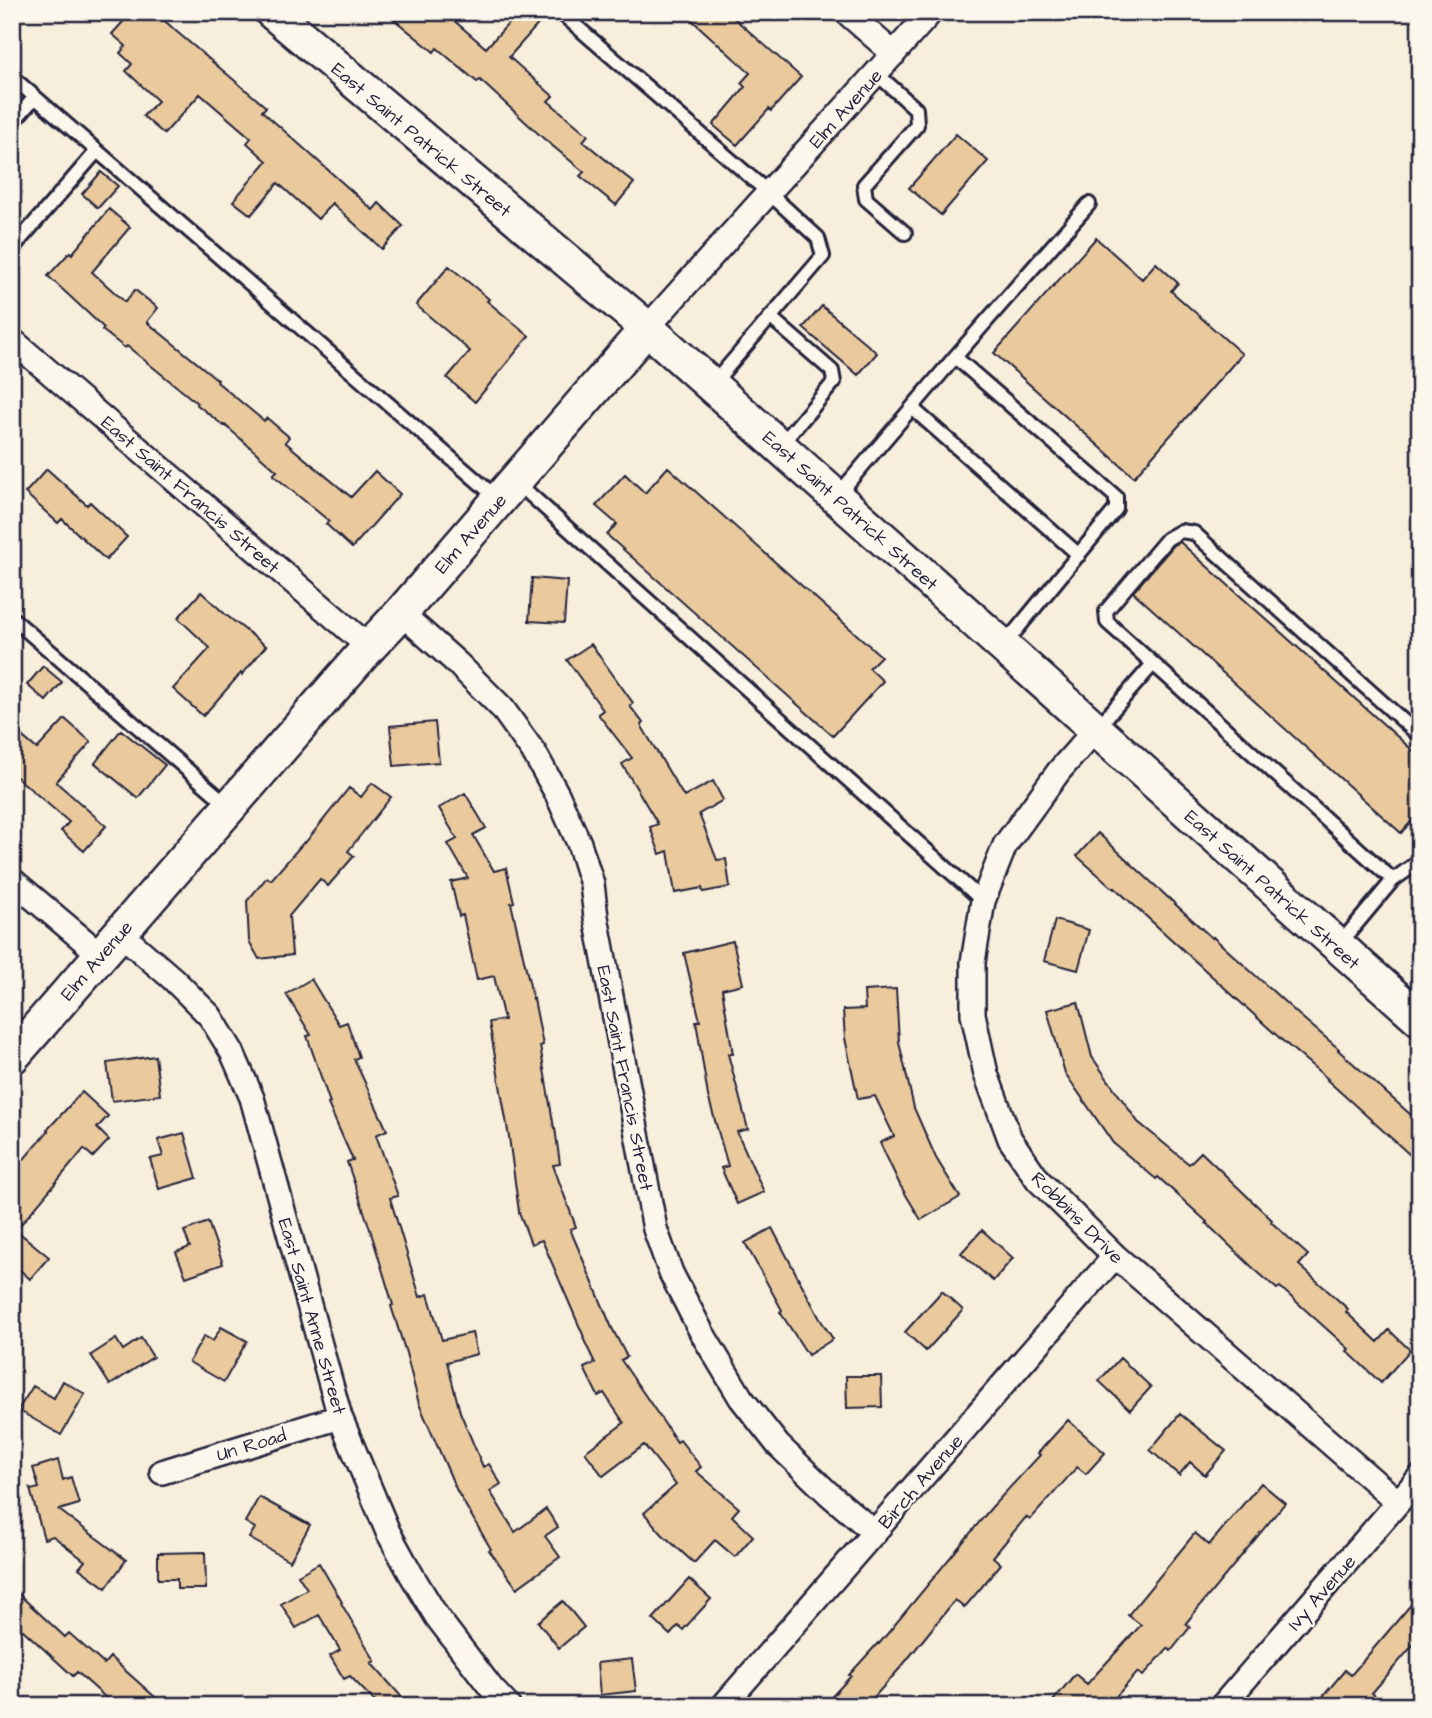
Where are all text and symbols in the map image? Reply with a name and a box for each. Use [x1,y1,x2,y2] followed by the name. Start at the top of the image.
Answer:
[325,57,517,224] street label: East Saint Patrick Street
[803,63,889,155] street label: Elm Avenue
[95,410,285,581] street label: East Saint Francis Street
[756,425,944,598] street label: East Saint Patrick Street
[429,488,514,580] street label: Elm Avenue
[1178,804,1366,977] street label: East Saint Patrick Street
[55,915,140,1007] street label: Elm Avenue
[589,963,660,1193] street label: East Saint Francis Street
[1025,1166,1129,1270] street label: Robbins Drive
[271,1215,353,1418] street label: East Saint Anne Street
[213,1422,290,1469] street label: Un Road
[872,1429,970,1535] street label: Birch Avenue
[1282,1549,1363,1637] street label: Ivy Avenue

